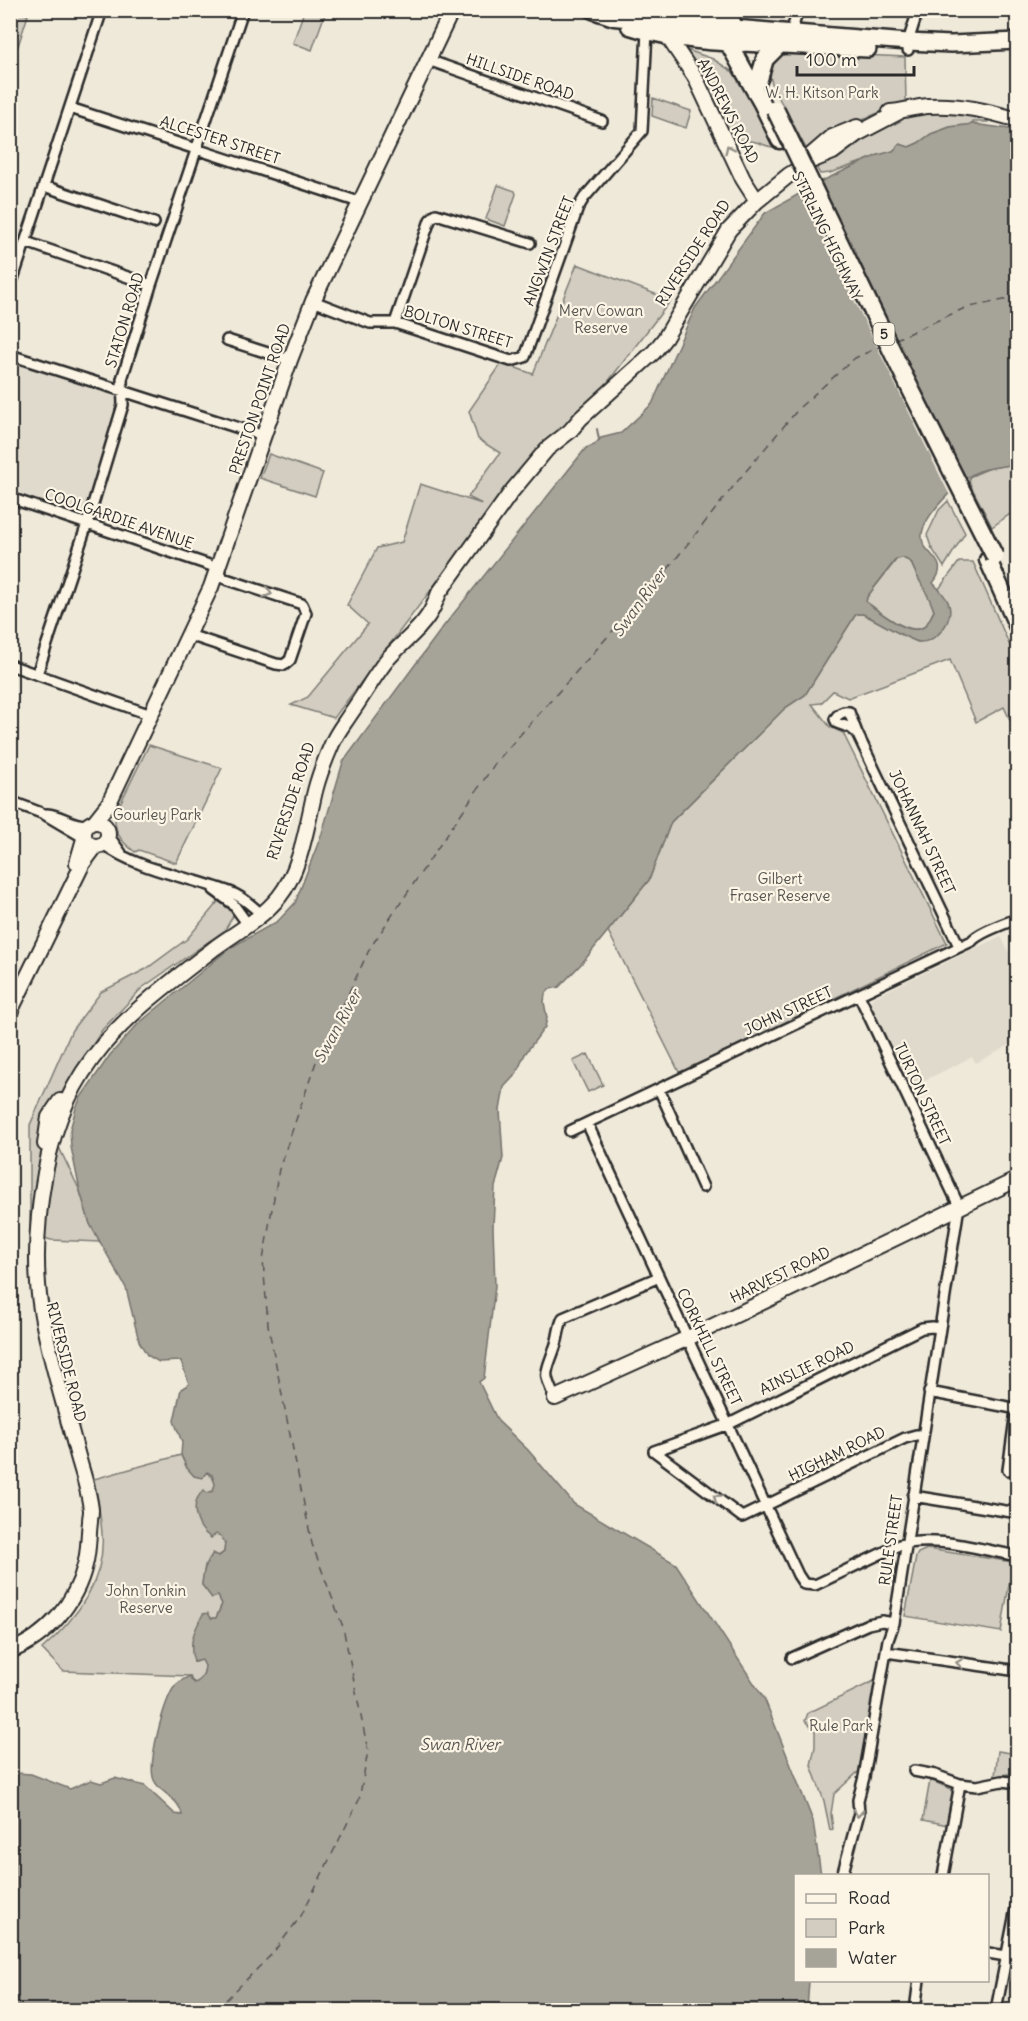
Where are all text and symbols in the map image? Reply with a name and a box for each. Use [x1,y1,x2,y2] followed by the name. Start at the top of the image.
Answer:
[797,39,914,77] scale bar
[806,48,857,71] text: 100 m
[464,49,577,104] street label: HILLSIDE ROAD
[694,55,763,167] street label: ANDREWS ROAD
[765,83,879,102] park label: W. H. Kitson Park
[158,111,283,168] street label: ALCESTER STREET
[725,145,737,156] one-way arrow
[788,168,867,304] street label: STIRLING HIGHWAY
[519,193,578,308] street label: ANGWIN STREET
[651,196,734,310] street label: RIVERSIDE ROAD
[101,270,148,370] street label: STATON ROAD
[402,301,515,352] street label: BOLTON STREET
[559,301,643,337] park label: Merv Cowan Reserve
[225,321,294,477] street label: PRESTON POINT ROAD
[874,323,894,345] road number: 5
[42,484,196,553] street label: COOLGARDIE AVENUE
[607,562,672,640] water label: Swan River
[262,586,273,598] one-way arrow
[262,739,319,862] street label: RIVERSIDE ROAD
[885,766,960,897] street label: JOHANNAH STREET
[113,805,202,824] park label: Gourley Park
[730,869,830,905] park label: Gilbert Fraser Reserve
[741,982,835,1039] street label: JOHN STREET
[309,984,366,1066] water label: Swan River
[890,1039,955,1148] street label: TURTON STREET
[727,1242,833,1307] street label: HARVEST ROAD
[673,1285,746,1409] street label: CORKHILL STREET
[42,1300,91,1424] street label: RIVERSIDE ROAD
[756,1336,857,1399] street label: AINSLIE ROAD
[785,1422,888,1485] street label: HIGHAM ROAD
[875,1493,906,1587] street label: RULE STREET
[712,1494,723,1505] one-way arrow
[106,1581,187,1617] park label: John Tonkin Reserve
[955,1657,964,1669] one-way arrow
[809,1716,873,1735] park label: Rule Park
[420,1734,503,1754] water label: Swan River
[851,1809,864,1818] one-way arrow
[794,1874,989,1982] legend
[848,1886,891,1909] text: Road
[848,1916,885,1939] text: Park
[848,1946,898,1969] text: Water

